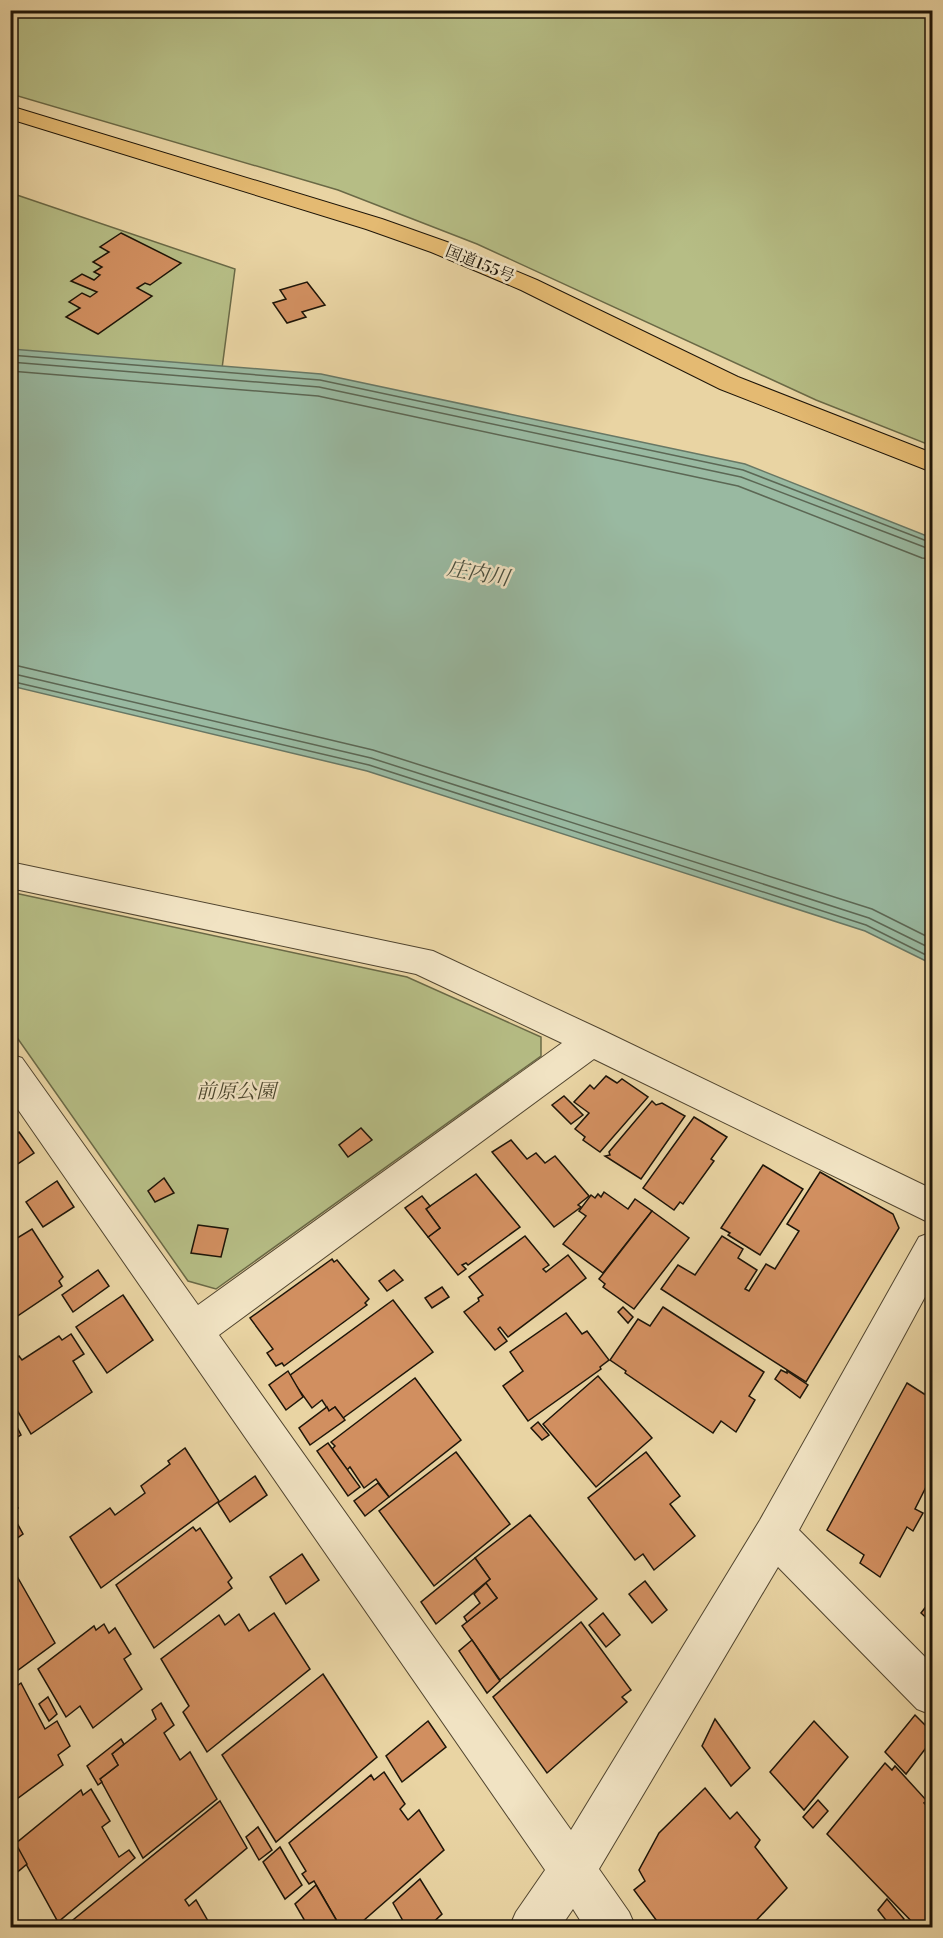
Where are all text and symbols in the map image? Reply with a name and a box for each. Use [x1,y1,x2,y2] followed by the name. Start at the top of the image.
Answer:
[443,241,517,287] street label: 国道155号
[445,556,513,593] water label: 庄内川
[196,1080,279,1105] park label: 前原公園

